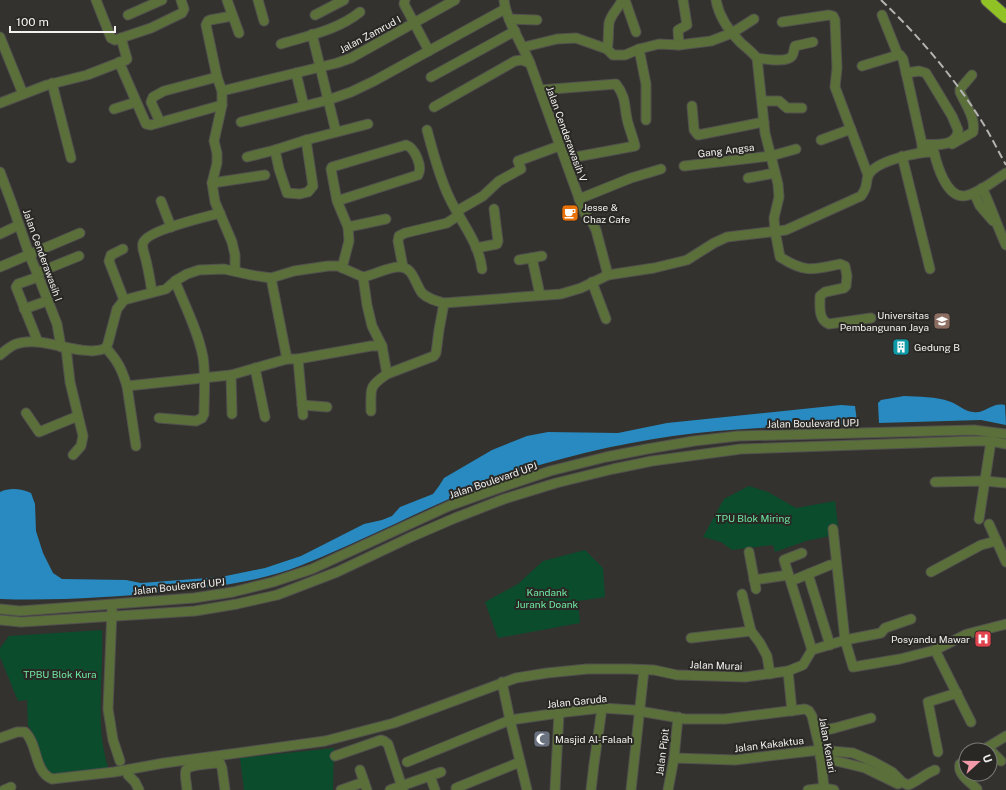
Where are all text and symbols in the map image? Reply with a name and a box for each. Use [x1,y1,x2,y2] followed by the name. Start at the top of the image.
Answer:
[10,8,115,34] scale bar
[337,13,403,55] street label: Jalan Zamrud I
[16,15,49,29] text: 100 m
[544,85,590,184] street label: Jalan Cenderawasih V
[697,141,755,159] street label: Gang Angsa
[583,201,630,225] place label: Jesse & Chaz Cafe
[560,203,580,223] cafe icon: Jesse & Chaz Cafe
[21,207,65,303] street label: Jalan Cenderawasih I
[840,309,929,333] place label: Universitas Pembangunan Jaya
[932,311,952,331] school or university icon: Universitas Pembangunan Jaya
[891,337,911,357] building icon: Gedung B
[914,341,960,353] place label: Gedung B
[767,416,859,430] street label: Jalan Boulevard UPJ
[447,459,539,501] street label: Jalan Boulevard UPJ
[716,512,790,524] park label: TPU Blok Miring
[133,575,226,597] street label: Jalan Boulevard UPJ
[516,586,579,610] park label: Kandank Jurank Doank
[973,629,993,649] hospital icon: Posyandu Mawar
[891,633,970,645] place label: Posyandu Mawar
[690,658,742,672] street label: Jalan Murai
[23,668,97,680] park label: TPBU Blok Kura
[546,692,608,710] street label: Jalan Garuda
[817,716,839,774] street label: Jalan Kenari
[653,728,671,776] street label: Jalan Pipit
[532,729,552,749] mosque icon: Masjid Al-Falaah
[555,733,633,745] place label: Masjid Al-Falaah
[733,734,805,754] street label: Jalan Kakaktua
[958,742,998,782] north arrow
[980,753,994,764] text: U

